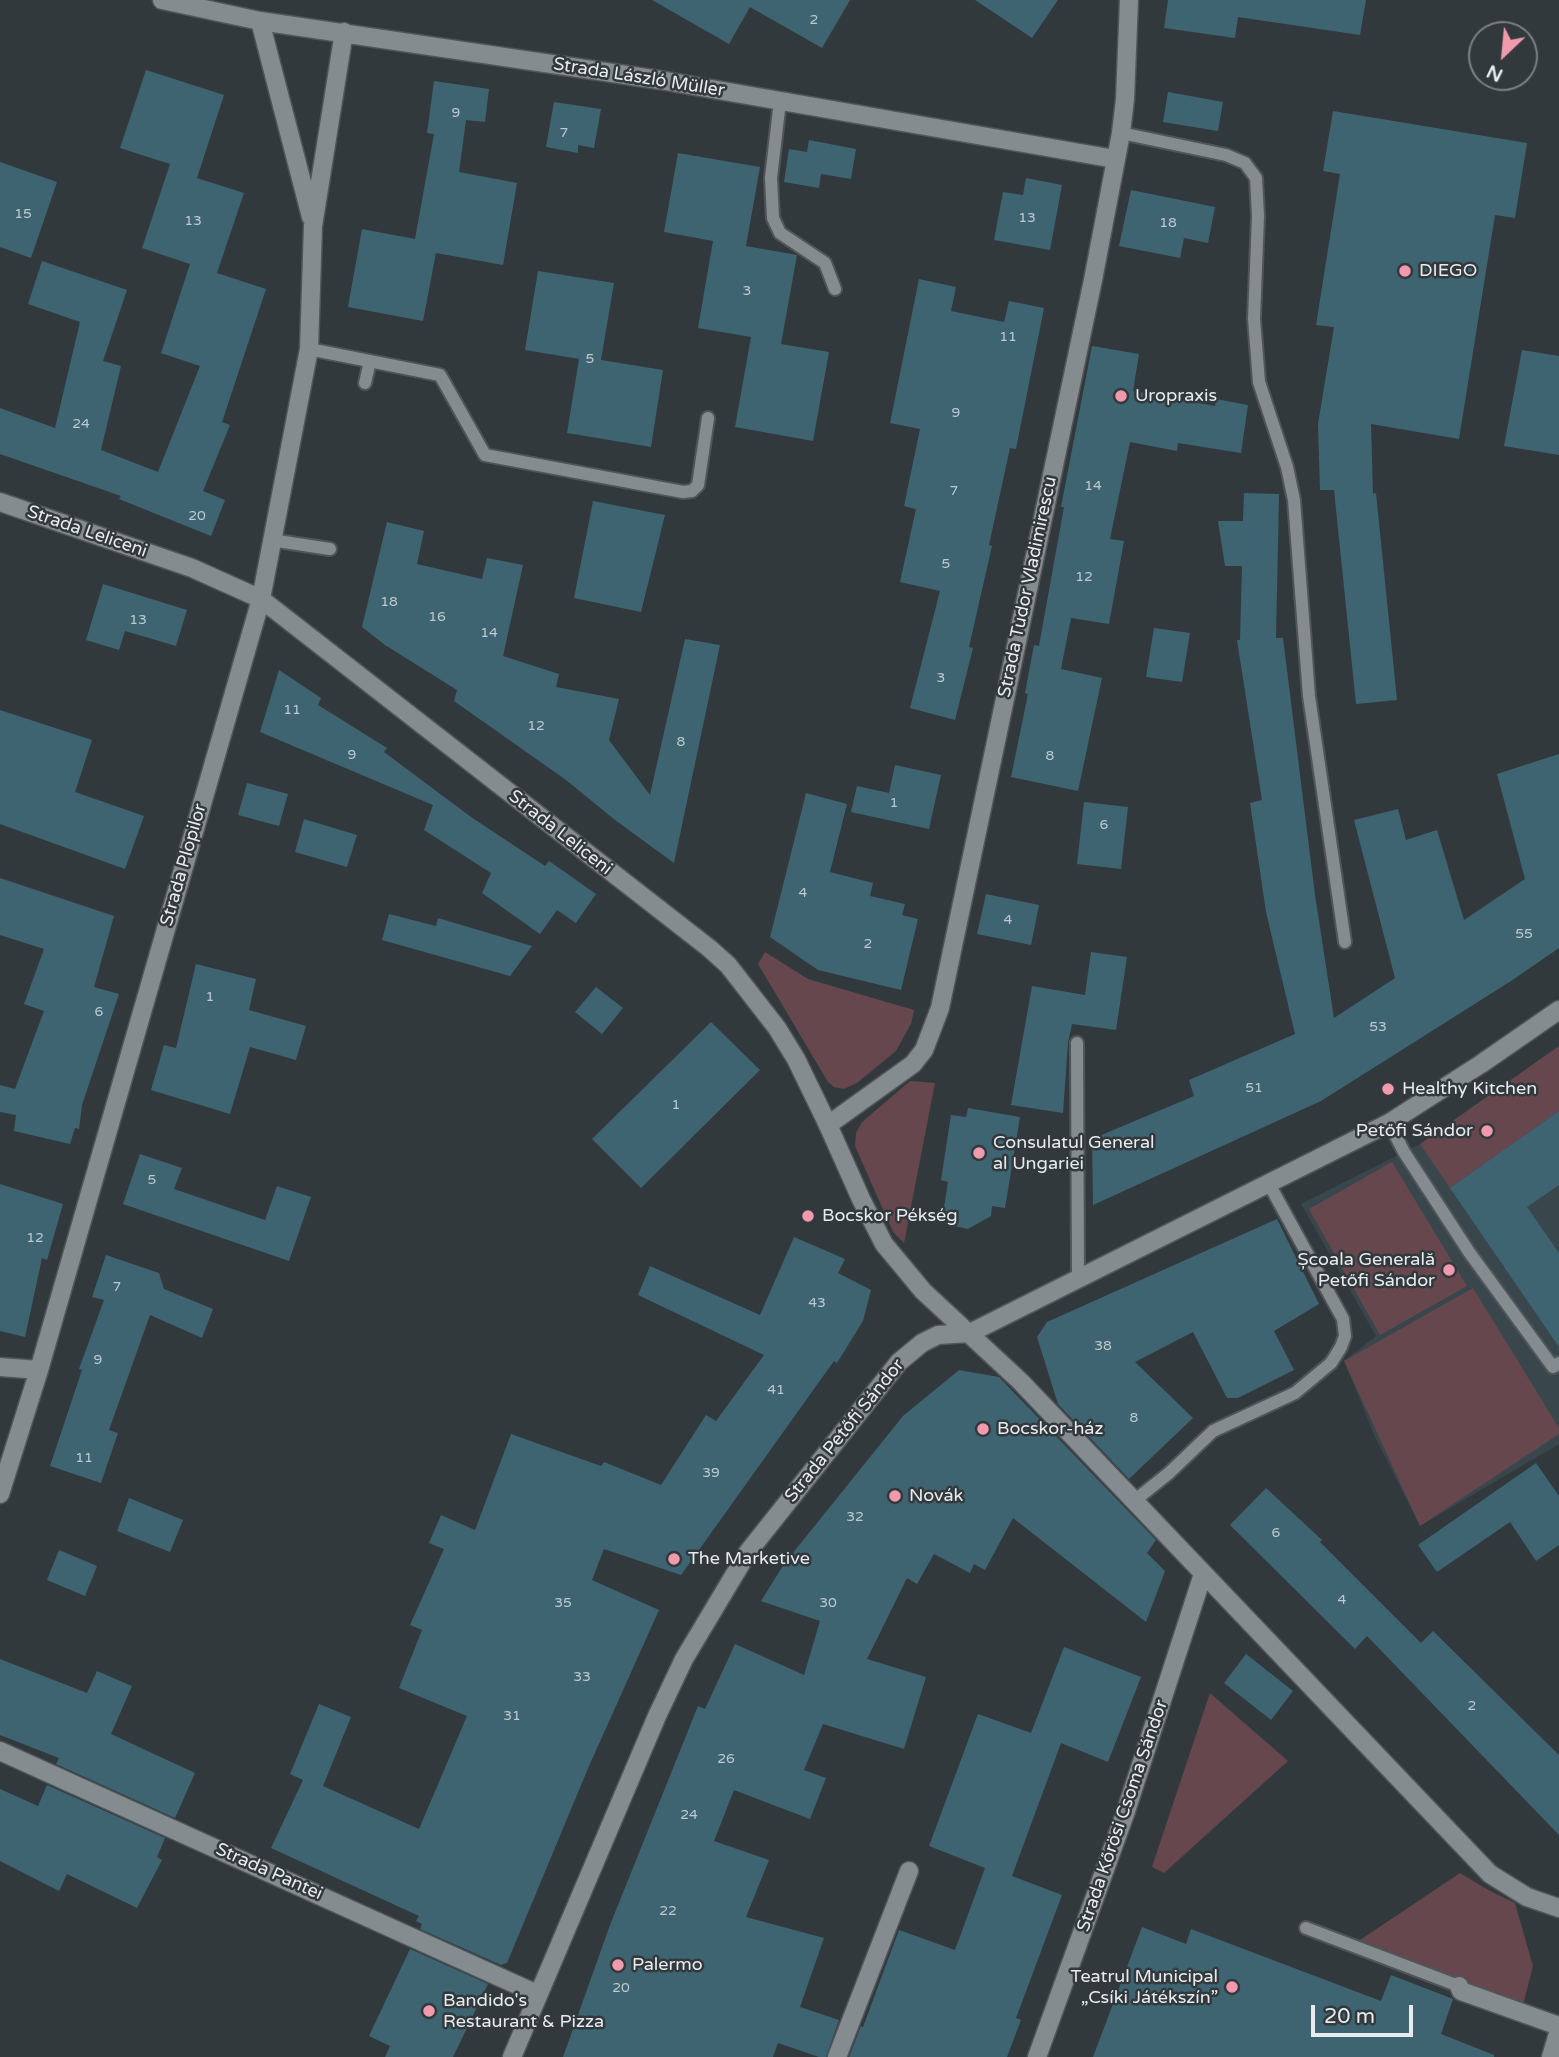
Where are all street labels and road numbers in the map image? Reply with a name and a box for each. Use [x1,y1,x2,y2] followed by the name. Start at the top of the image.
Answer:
[552,54,726,102] street label: Strada László Müller
[994,475,1062,699] street label: Strada Tudor Vladimirescu
[24,501,150,563] street label: Strada Leliceni
[504,786,616,880] street label: Strada Leliceni
[156,801,212,929] street label: Strada Plopilor
[781,1355,909,1507] street label: Strada Petőfi Sándor
[1073,1697,1173,1935] street label: Strada Kőrösi Csoma Sándor
[212,1839,326,1905] street label: Strada Pantei

